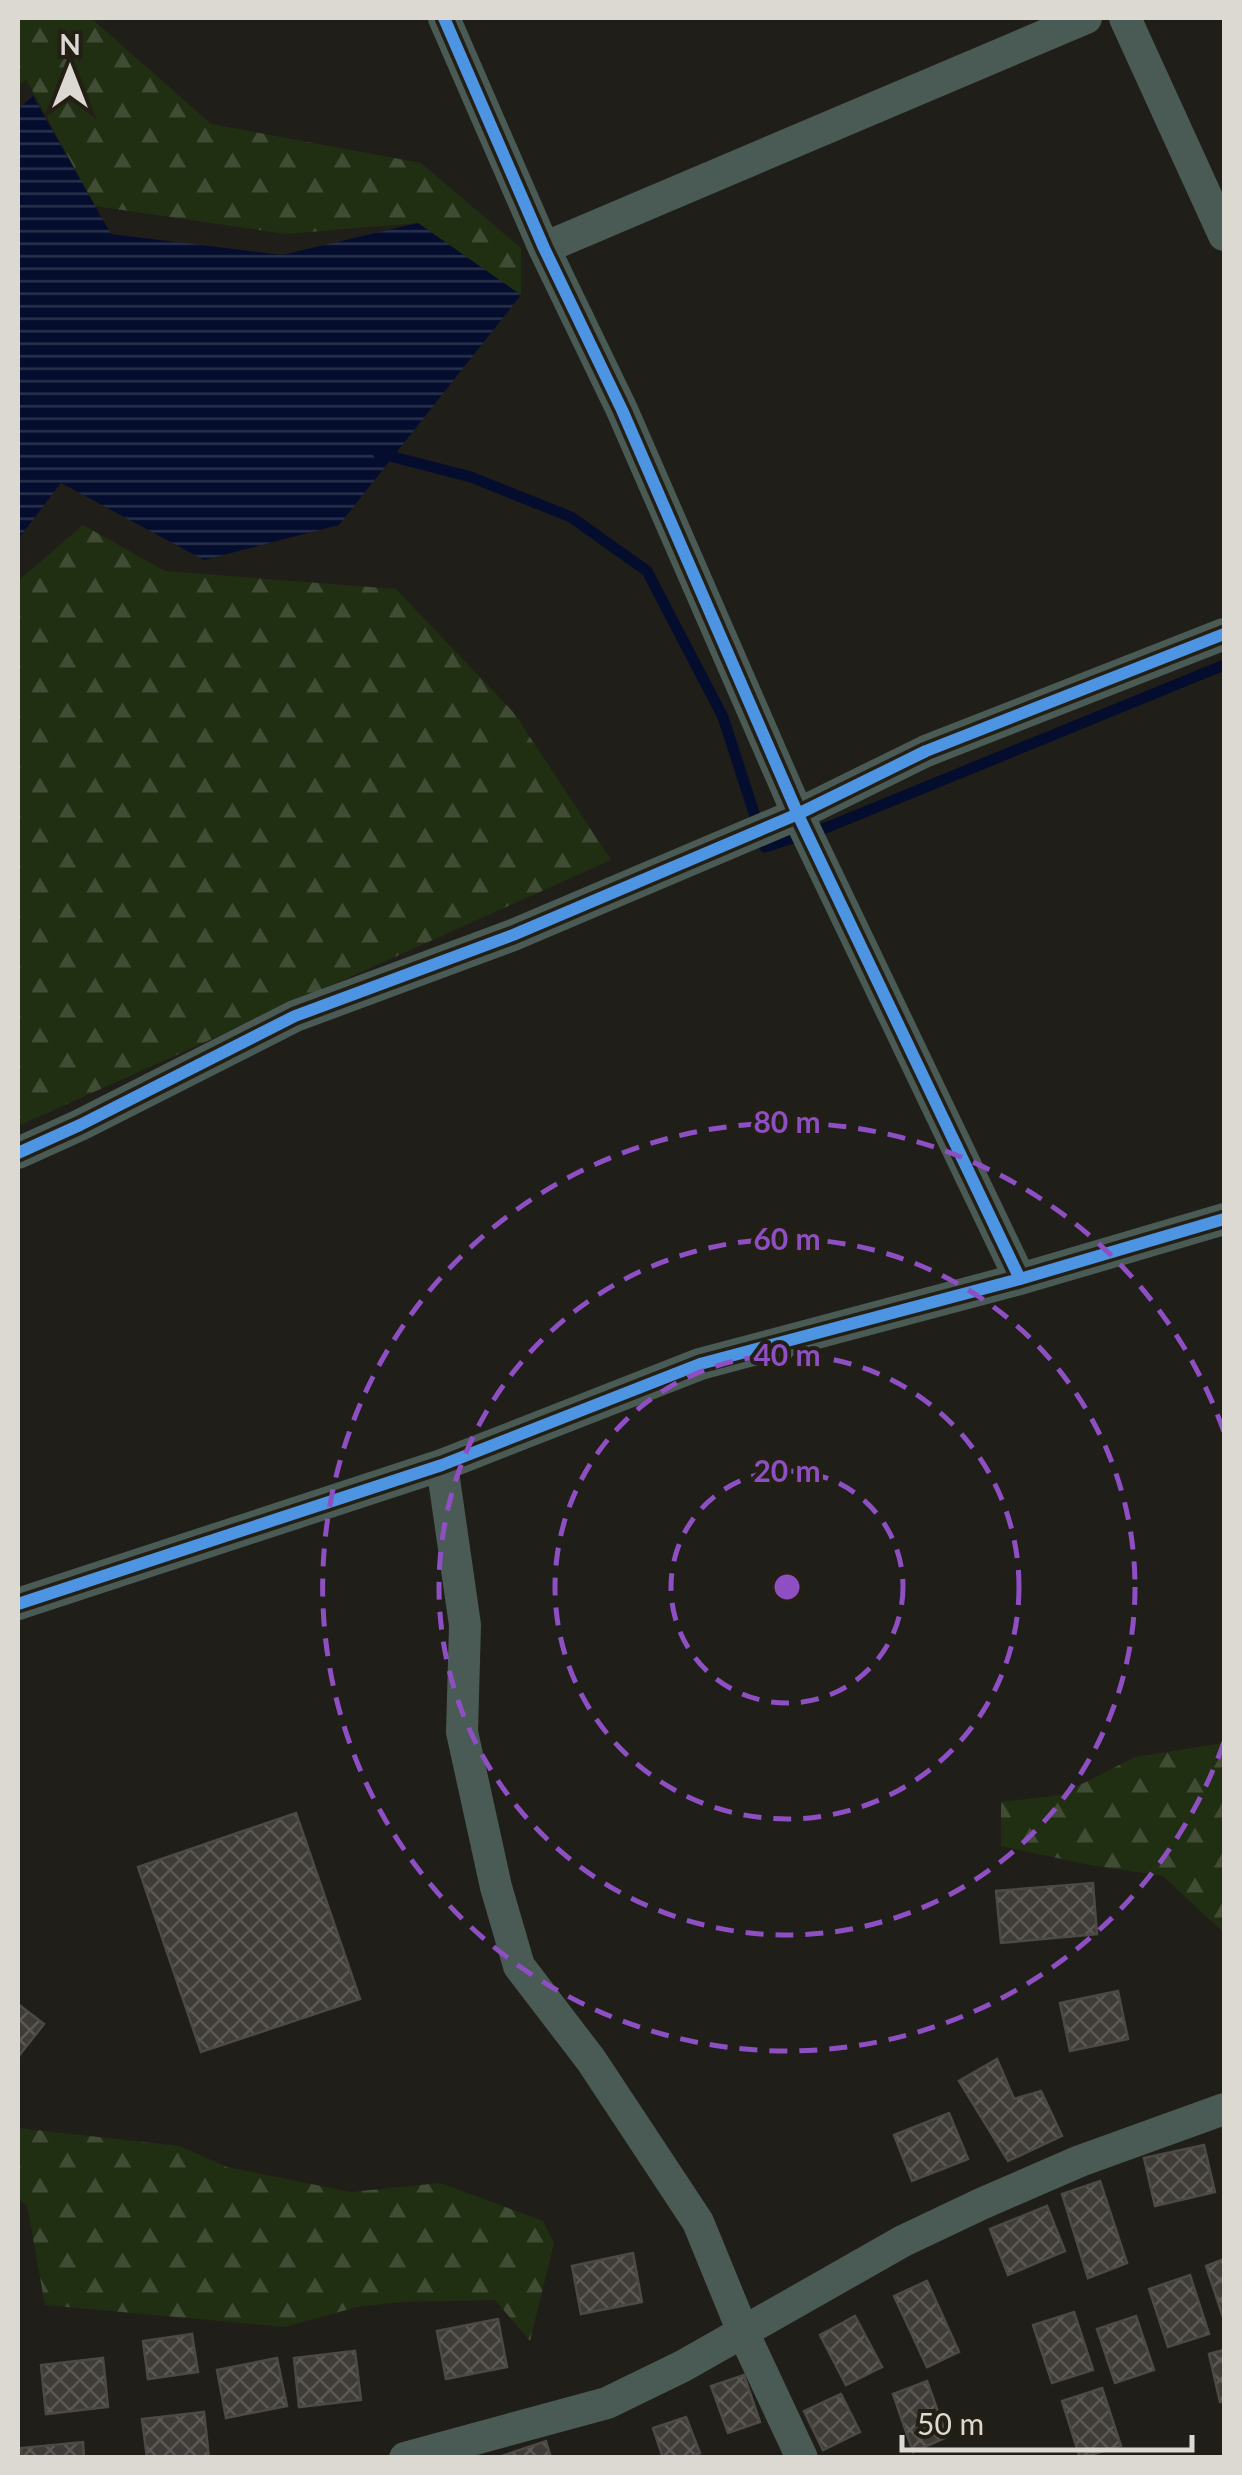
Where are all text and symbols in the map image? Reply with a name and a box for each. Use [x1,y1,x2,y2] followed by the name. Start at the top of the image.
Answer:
[20,20,120,120] north arrow
[59,27,81,61] text: N
[753,1103,821,1139] text: 80 m
[753,1220,821,1256] text: 60 m
[753,1336,821,1372] text: 40 m
[753,1452,821,1488] text: 20 m
[769,1569,805,1605] centre of rings
[902,2390,1192,2452] scale bar
[917,2405,984,2441] text: 50 m

